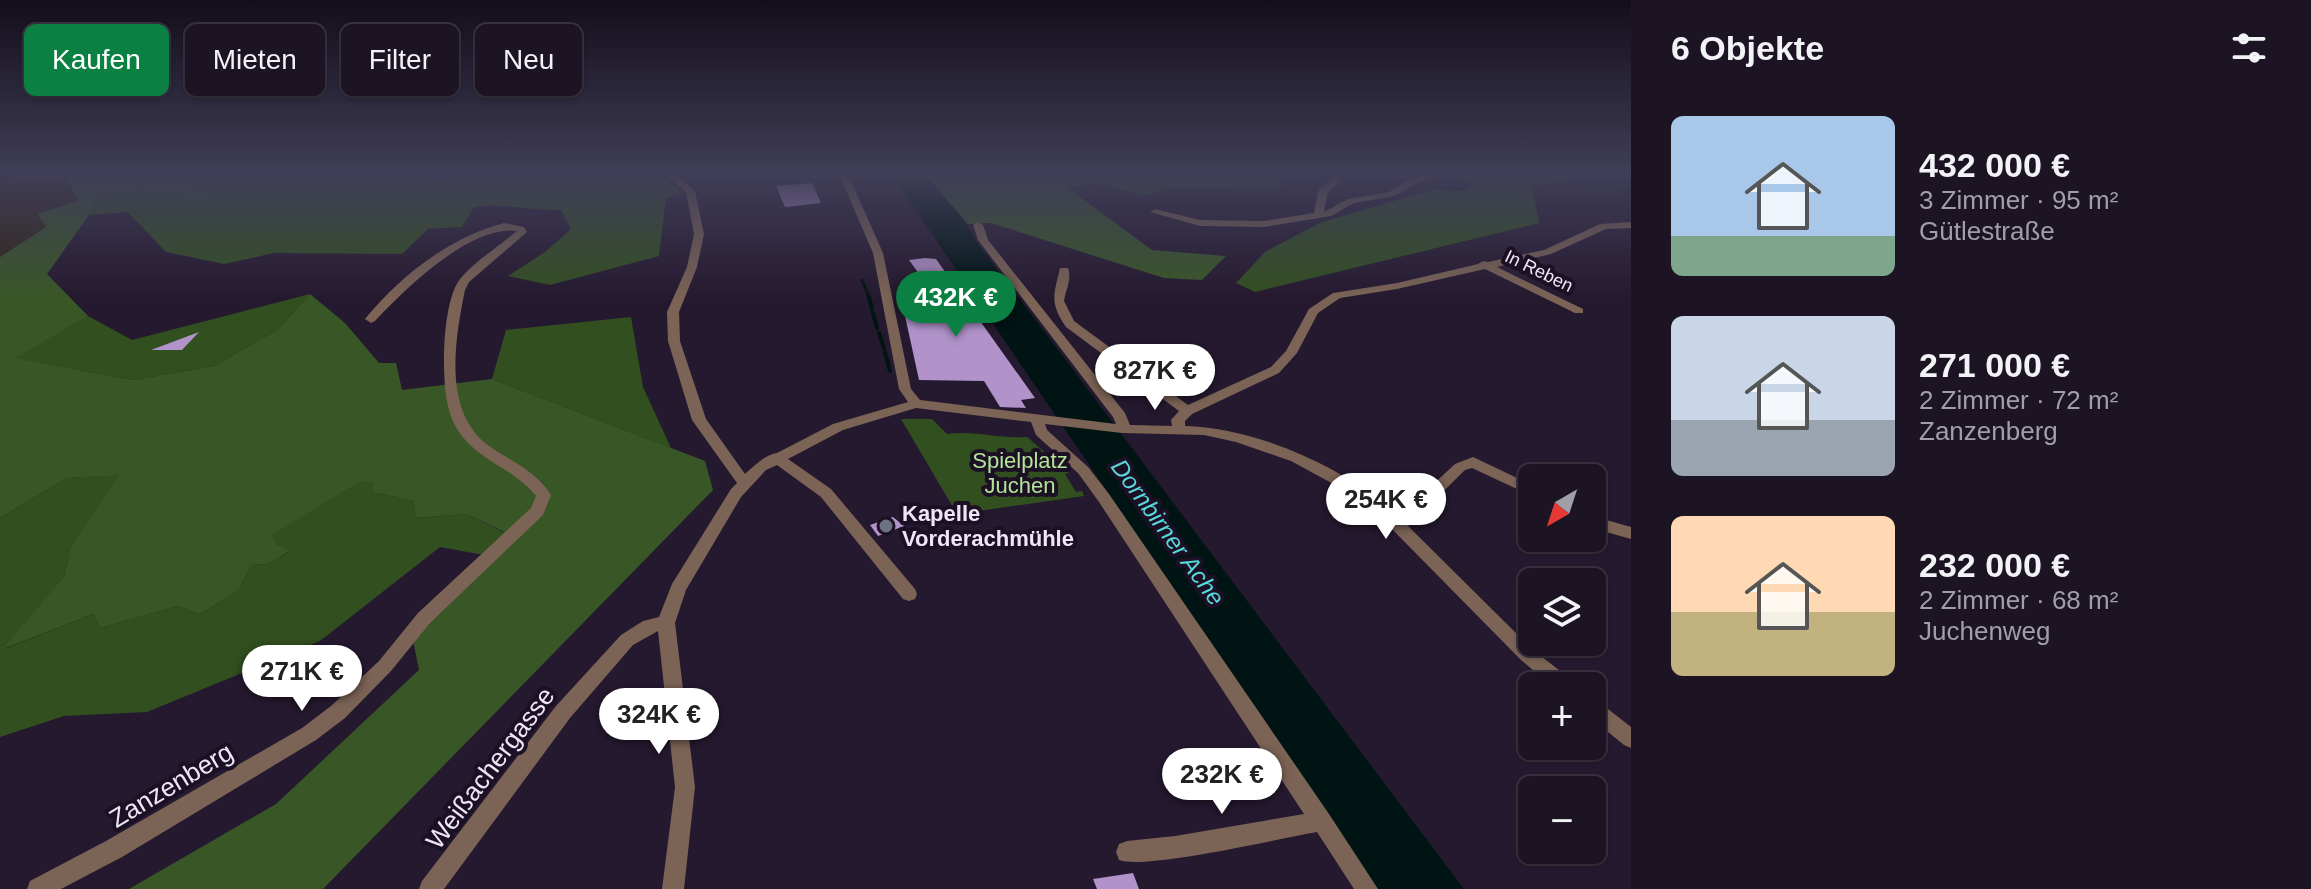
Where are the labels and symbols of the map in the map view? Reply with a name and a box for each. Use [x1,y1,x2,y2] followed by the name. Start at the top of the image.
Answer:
[1502,246,1576,296] street label: In Reben
[891,271,1021,339] pin: 432K €
[1090,344,1220,412] pin: 827K €
[972,448,1068,498] park label: Spielplatz Juchen
[1106,454,1230,610] water label: Dornbirner Ache
[1518,464,1606,552] north arrow
[1321,473,1451,541] pin: 254K €
[902,501,1074,551] place label: Kapelle Vorderachmühle
[877,517,895,535] marker: Kapelle Vorderachmühle
[237,645,367,713] pin: 271K €
[419,681,561,855] street label: Weißachergasse
[594,688,724,756] pin: 324K €
[104,736,238,834] street label: Zanzenberg
[1157,748,1287,816] pin: 232K €

